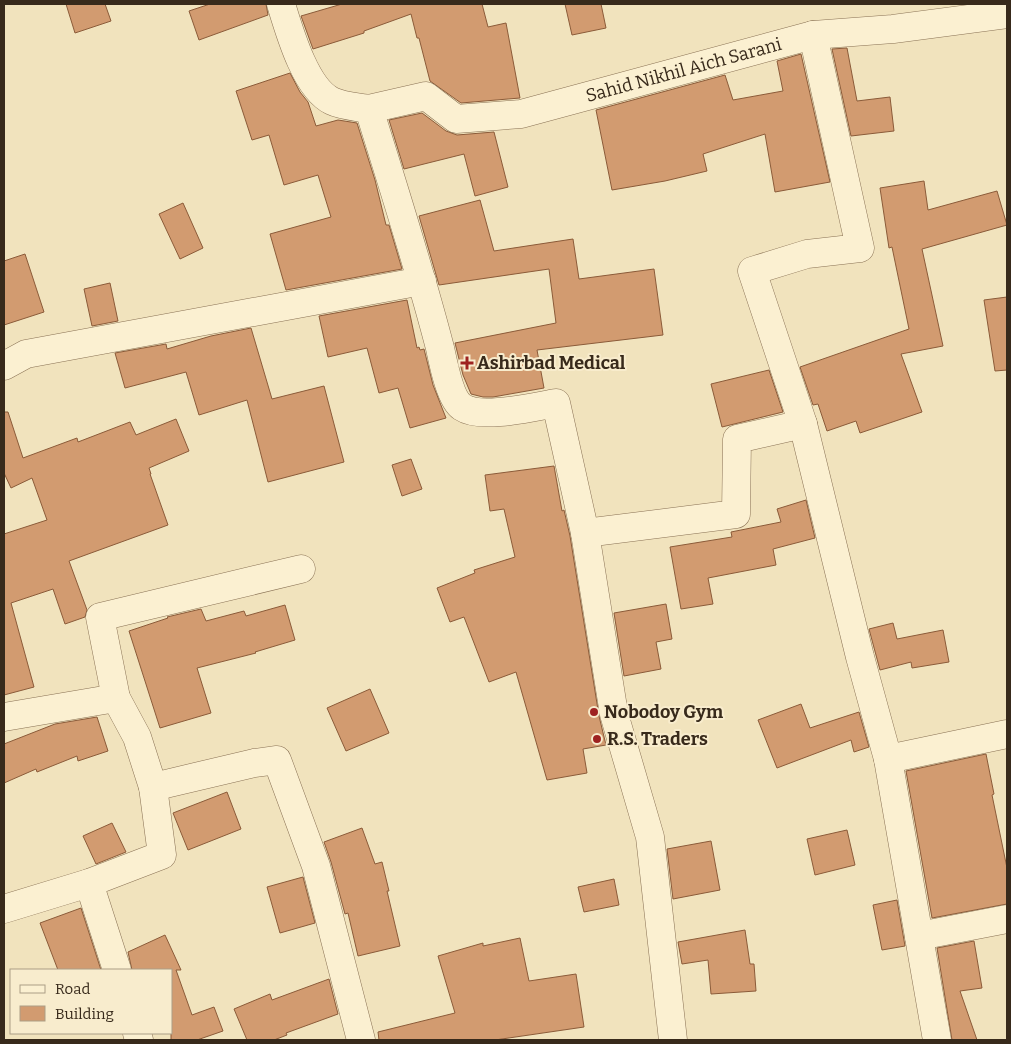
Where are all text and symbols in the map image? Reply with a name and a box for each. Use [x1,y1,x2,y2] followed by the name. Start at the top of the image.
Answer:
[583,33,784,107] street label: Sahid Nikhil Aich Sarani
[477,352,626,374] place label: Ashirbad Medical
[461,357,473,369] marker: Ashirbad Medical
[604,701,723,723] place label: Nobodoy Gym
[588,706,600,718] marker: Nobodoy Gym
[607,728,708,750] place label: R.S. Traders
[591,733,603,745] marker: R.S. Traders
[10,969,172,1034] legend
[55,980,90,998] text: Road
[55,1005,114,1023] text: Building

